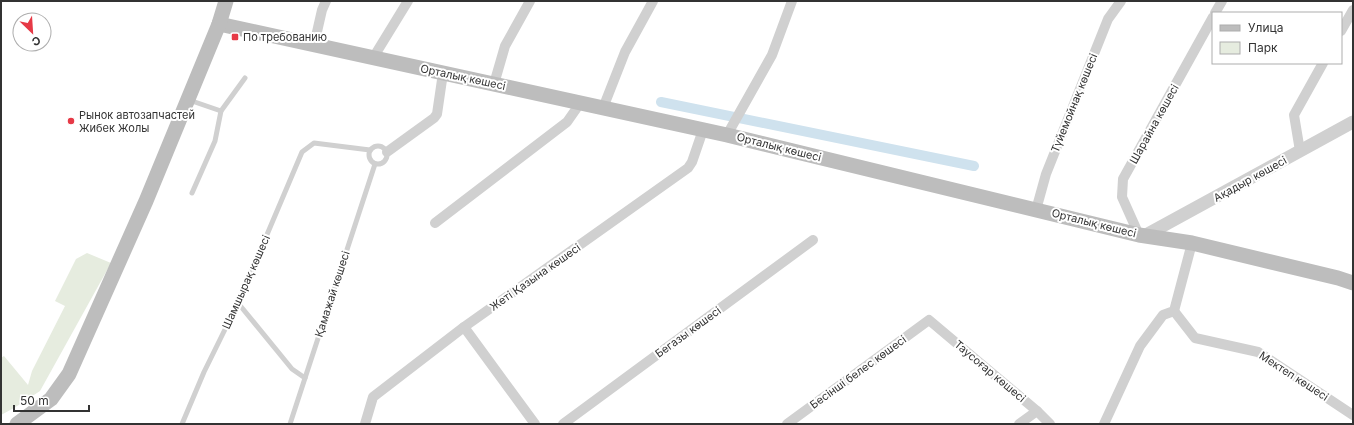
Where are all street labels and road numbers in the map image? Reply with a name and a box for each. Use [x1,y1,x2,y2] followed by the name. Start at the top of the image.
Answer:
[1048,51,1100,155] street label: Түйемойнақ көшесі
[419,61,507,93] street label: Орталық көшесі
[1126,82,1182,166] street label: Шарайна көшесі
[735,130,823,164] street label: Орталық көшесі
[1211,153,1289,205] street label: Ақадыр көшесі
[1050,206,1138,240] street label: Орталық көшесі
[219,233,273,331] street label: Шамшырақ көшесі
[487,240,583,314] street label: Жеті Қазына көшесі
[311,249,353,339] street label: Қамажай көшесі
[652,303,724,361] street label: Бегазы көшесі
[807,332,909,412] street label: Бесінші белес көшесі
[951,337,1029,405] street label: Тауcоғар көшесі
[1257,348,1331,404] street label: Мектеп көшесі

